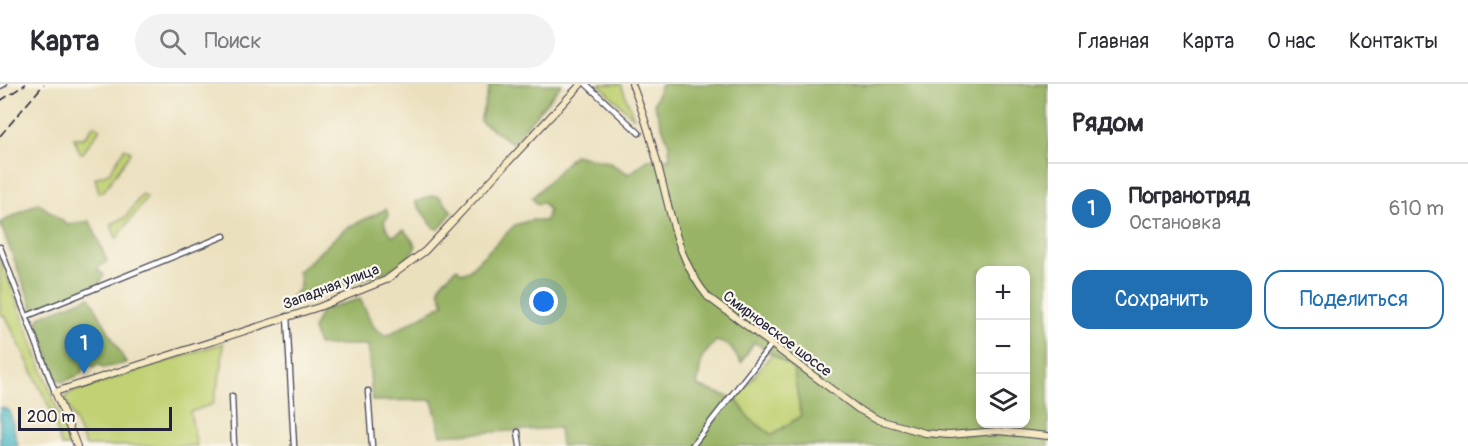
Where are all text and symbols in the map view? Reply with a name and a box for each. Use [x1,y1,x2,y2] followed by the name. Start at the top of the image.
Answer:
[135,14,555,68] search box
[30,24,99,59] text: Карта
[156,25,189,58] icon: search
[204,27,262,55] text: Поиск
[1078,28,1149,55] text: Главная
[1182,28,1234,55] text: Карта
[1267,28,1316,55] text: О нас
[1349,28,1438,55] text: Контакты
[1072,107,1144,139] text: Рядом
[1129,182,1250,210] text: Погранотряд
[1088,196,1095,221] text: 1
[1389,196,1444,221] text: 610 m
[1129,210,1221,235] text: Остановка
[280,260,382,314] street label: Западная улица
[976,266,1030,428] map controls
[976,266,1030,320] button: +
[1072,270,1252,329] button: Сохранить
[1264,270,1444,329] button: Поделиться
[529,287,558,316] your location
[719,287,836,381] street label: Смирновское шоссе
[976,320,1030,374] button: −
[64,324,104,374] pin: 1
[976,374,1030,428] button: layers
[18,404,172,432] scale bar
[27,407,75,427] text: 200 m

